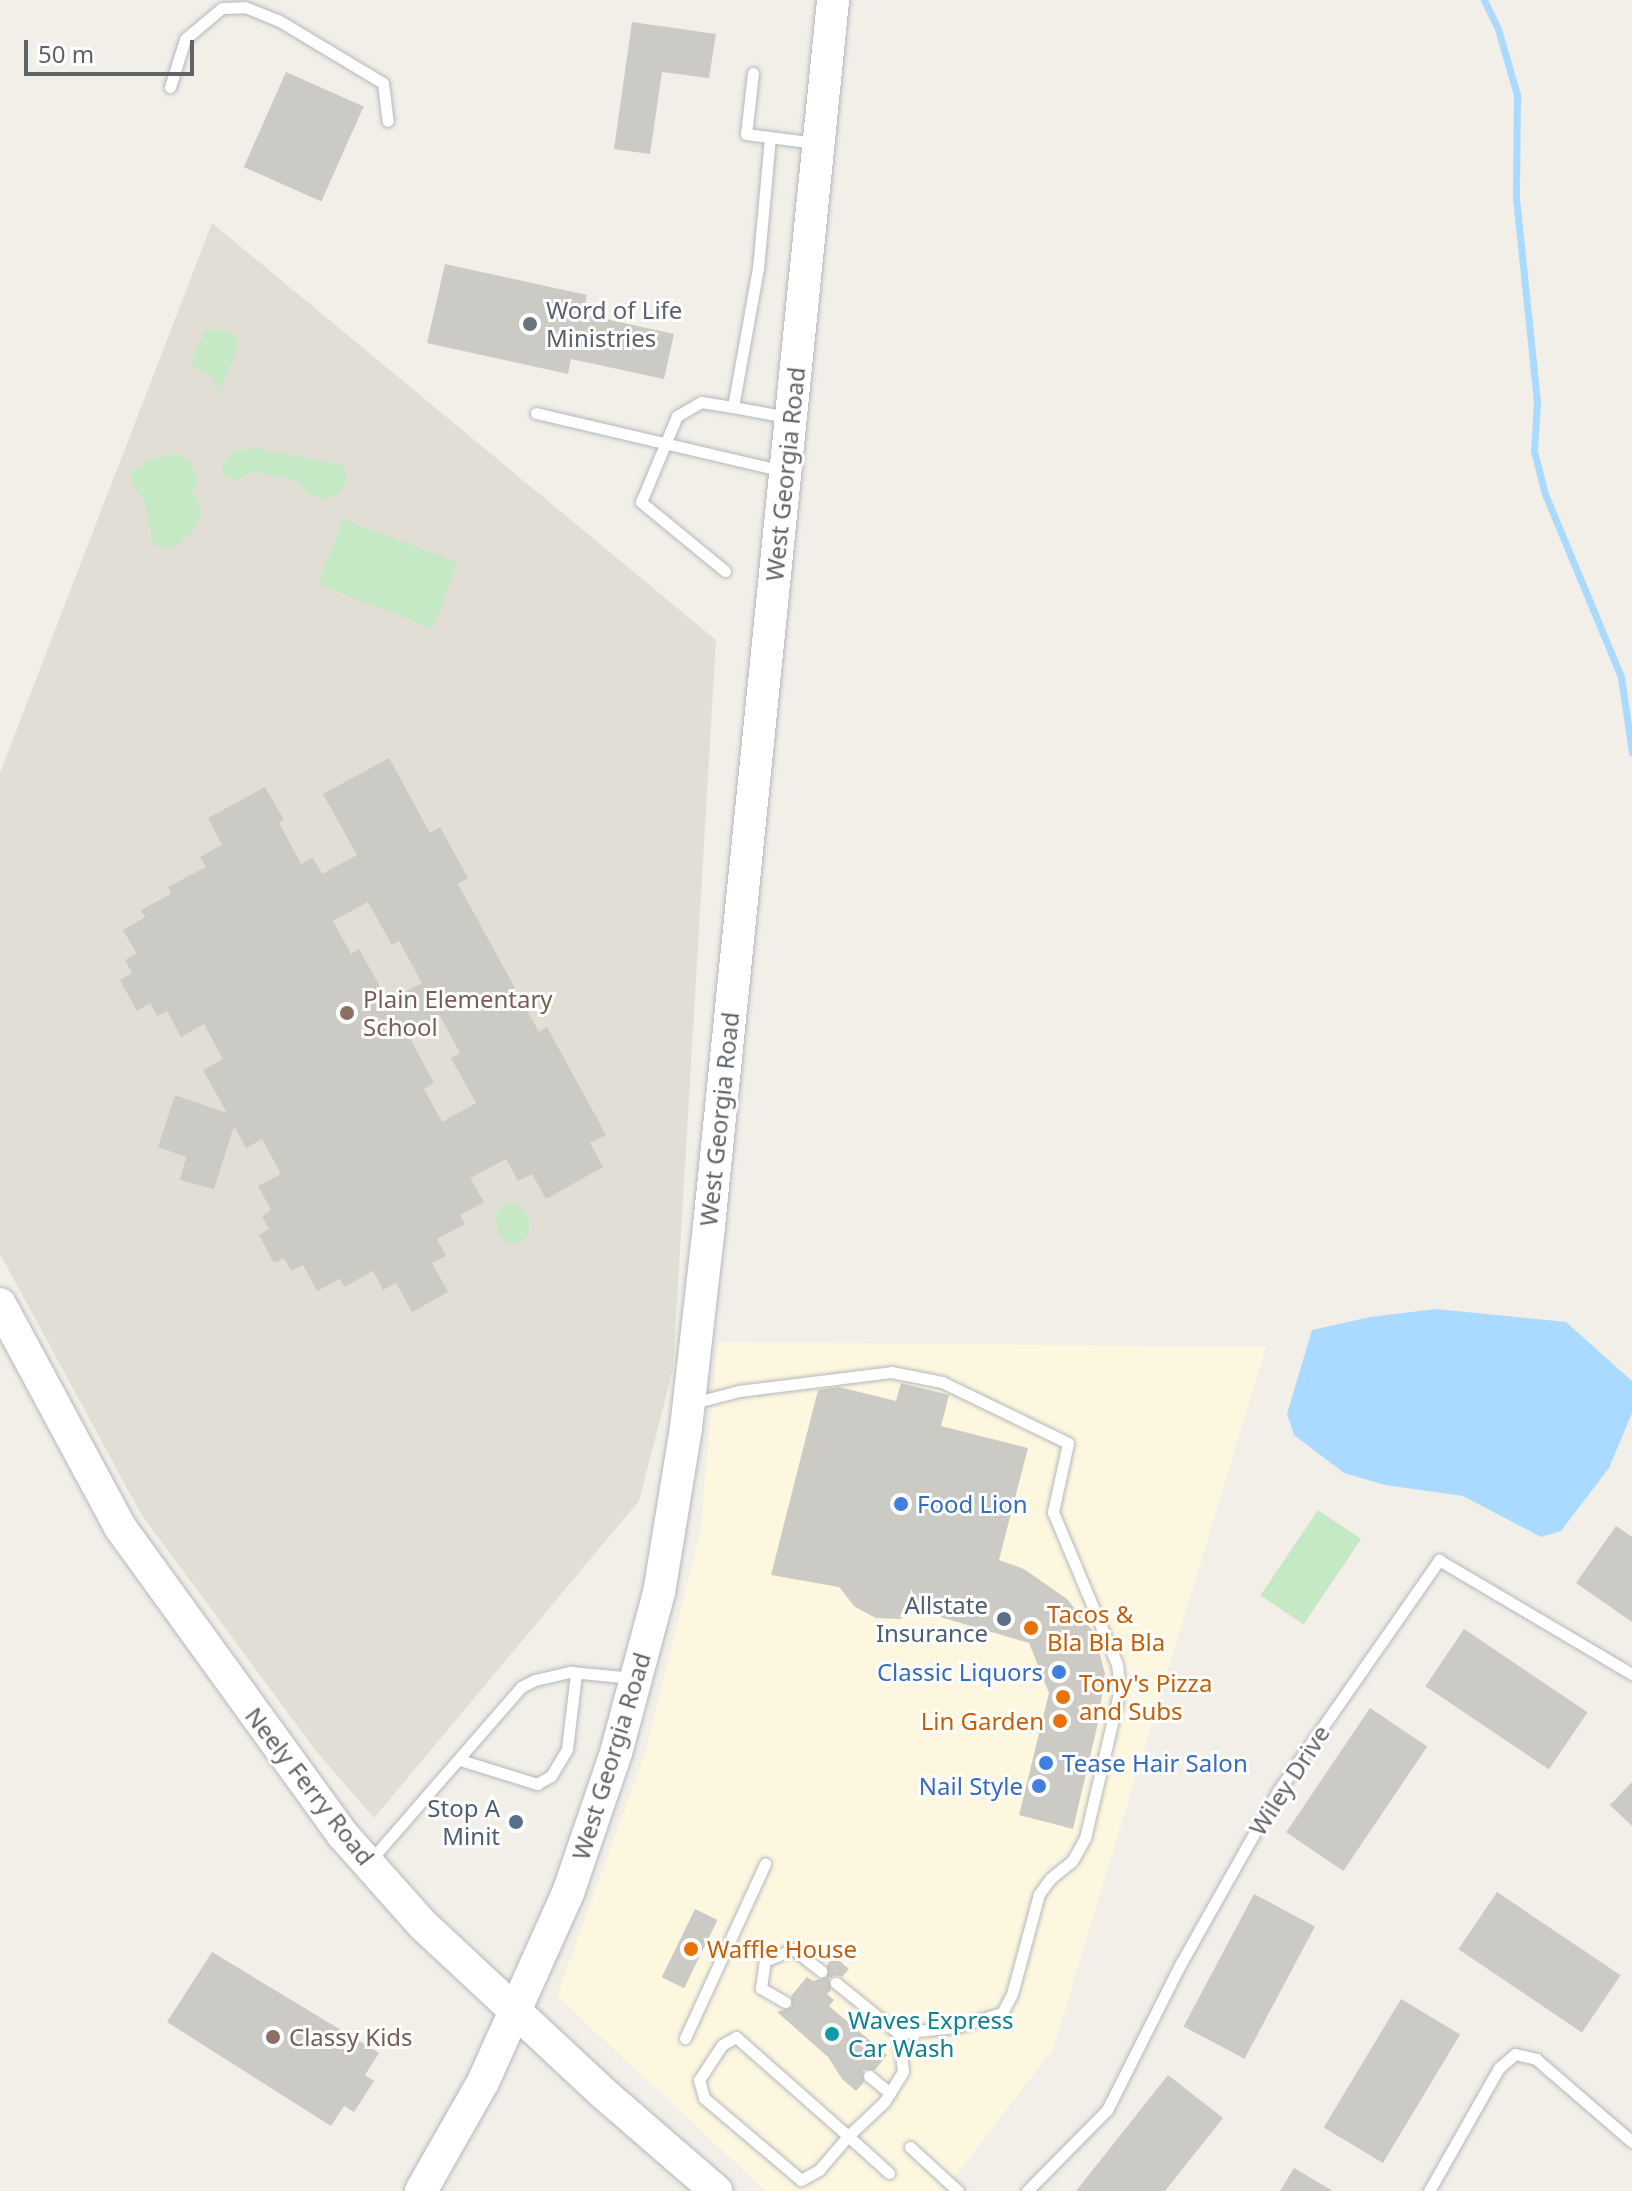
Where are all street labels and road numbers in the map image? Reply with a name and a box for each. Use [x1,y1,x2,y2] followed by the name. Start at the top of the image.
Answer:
[759,365,811,583] street label: West Georgia Road
[693,1010,745,1228] street label: West Georgia Road
[566,1649,656,1863] street label: West Georgia Road
[240,1702,380,1870] street label: Neely Ferry Road
[1243,1719,1335,1841] street label: Wiley Drive

